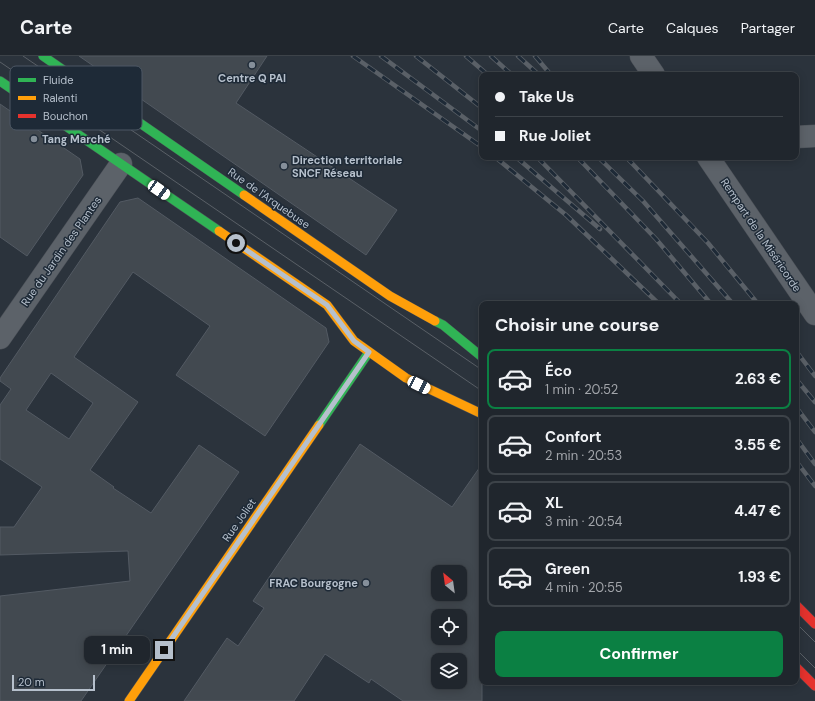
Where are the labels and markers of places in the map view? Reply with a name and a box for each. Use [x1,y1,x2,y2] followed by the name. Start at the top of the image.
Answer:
[247,60,257,70] marker: Centre Q PAI
[218,71,286,85] place label: Centre Q PAI
[42,132,111,146] place label: Tang Marché
[29,134,39,144] marker: Tang Marché
[292,153,403,180] place label: Direction territoriale SNCF Réseau
[279,161,289,171] marker: Direction territoriale SNCF Réseau
[269,576,358,590] place label: FRAC Bourgogne
[361,578,371,588] marker: FRAC Bourgogne

